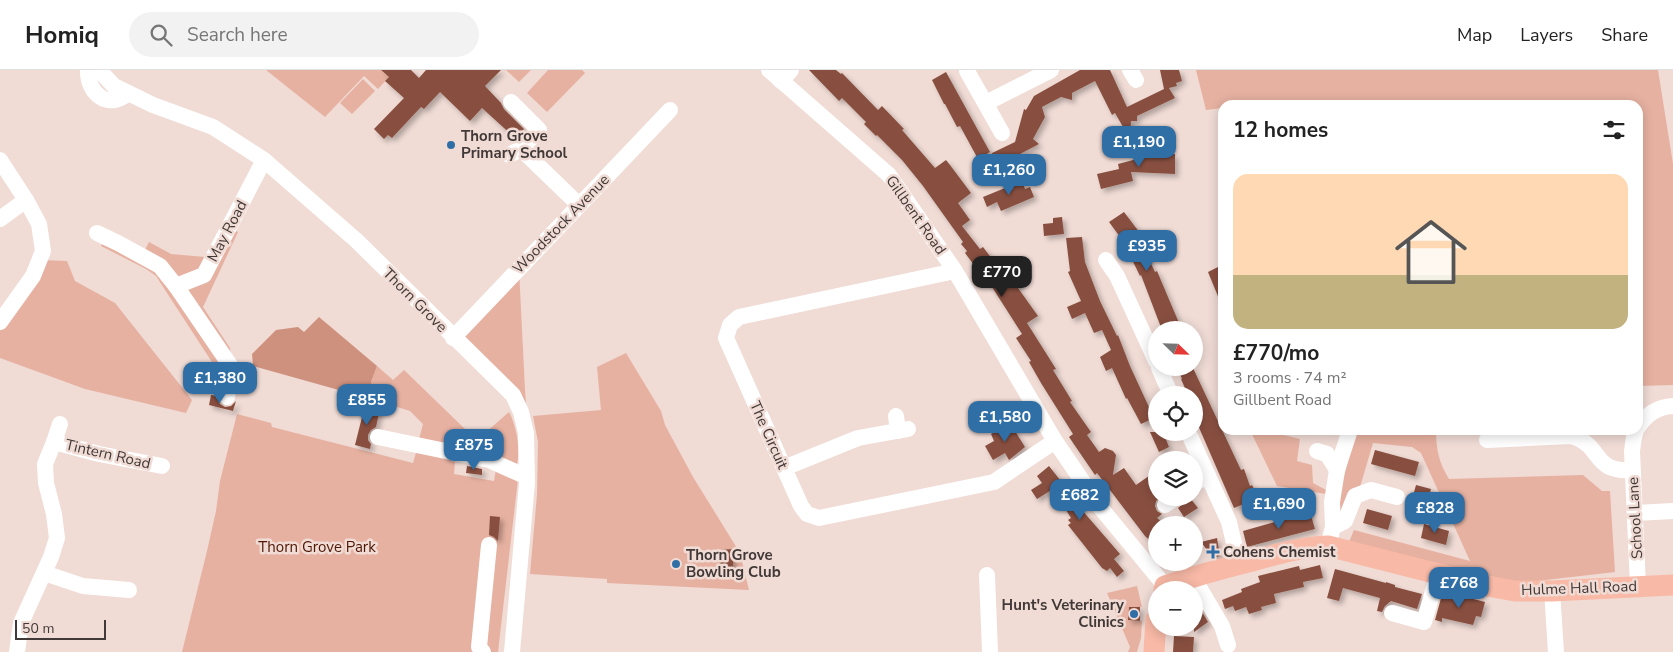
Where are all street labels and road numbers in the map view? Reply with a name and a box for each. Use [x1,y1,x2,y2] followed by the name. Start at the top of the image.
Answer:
[508,170,614,278] street label: Woodstock Avenue
[881,171,951,259] street label: Gillbent Road
[202,197,252,265] street label: May Road
[378,263,452,337] street label: Thorn Grove
[745,398,793,473] street label: The Circuit
[63,434,153,474] street label: Tintern Road
[1623,476,1647,560] street label: School Lane
[1521,576,1637,600] street label: Hulme Hall Road

